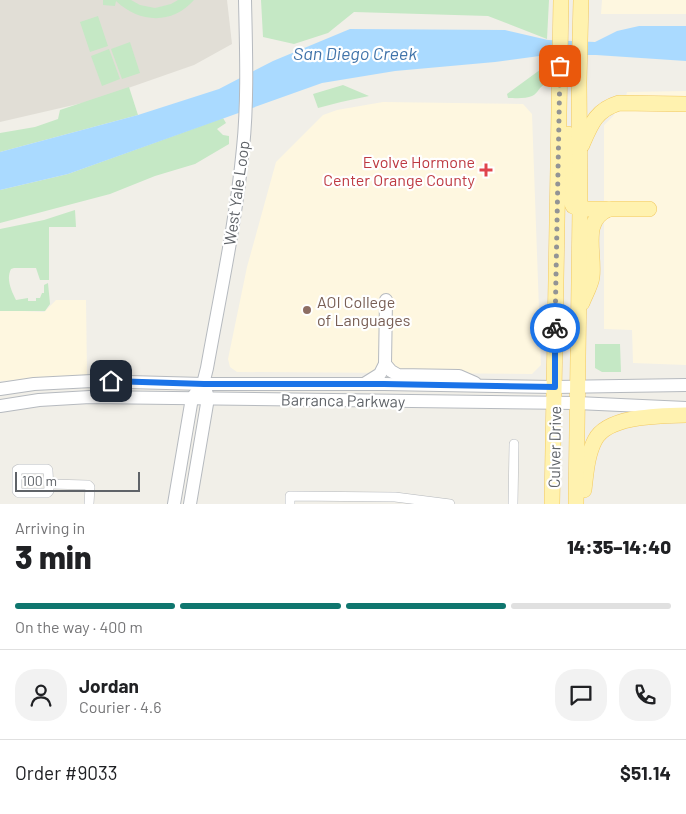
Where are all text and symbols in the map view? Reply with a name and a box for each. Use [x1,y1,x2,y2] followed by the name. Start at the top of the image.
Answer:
[293,42,417,64] water label: San Diego Creek
[539,45,581,87] pin
[546,52,574,80] icon: bag
[219,139,253,247] street label: West Yale Loop
[323,152,476,189] place label: Evolve Hormone Center Orange County
[479,163,493,177] marker: Evolve Hormone Center Orange County
[317,292,410,329] place label: AOI College of Languages
[530,303,580,353] courier
[301,304,313,316] marker: AOI College of Languages
[541,314,569,342] icon: bike
[90,360,132,402] pin
[97,367,125,395] icon: home
[281,389,406,411] street label: Barranca Parkway
[544,406,564,488] street label: Culver Drive
[15,469,140,492] scale bar
[22,472,57,489] text: 100 m
[15,518,85,537] text: Arriving in
[567,535,671,558] text: 14:35–14:40
[15,537,92,575] text: 3 min
[15,617,143,636] text: On the way · 400 m
[15,669,67,721] button: person
[555,669,607,721] button: chat
[619,669,671,721] button: phone
[79,674,139,697] text: Jordan
[79,697,162,716] text: Courier · 4.6
[15,761,118,784] text: Order #9033
[620,761,671,784] text: $51.14

